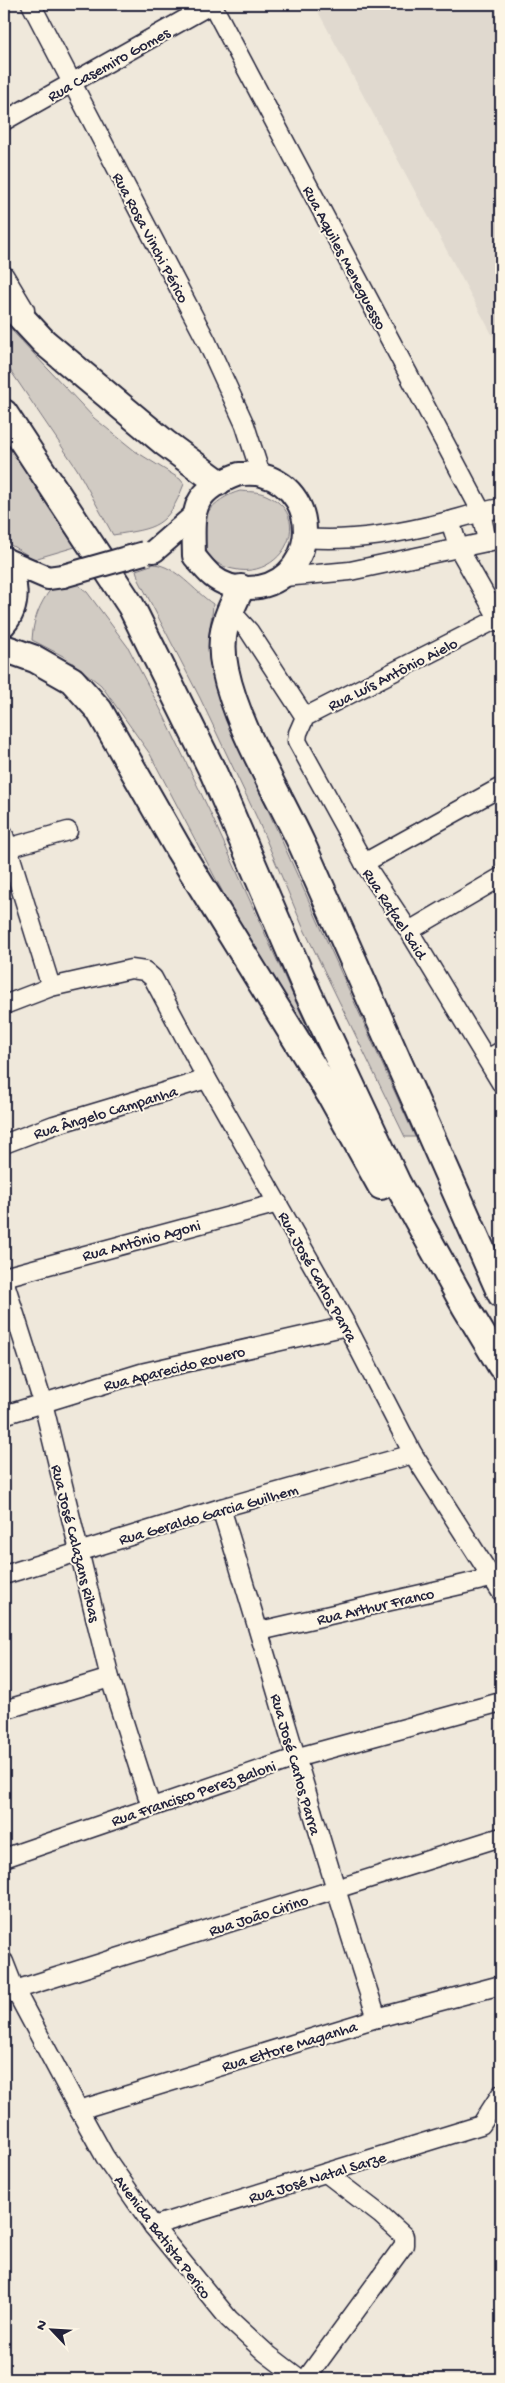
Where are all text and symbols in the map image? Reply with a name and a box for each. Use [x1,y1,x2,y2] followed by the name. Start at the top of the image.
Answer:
[45,24,175,108] street label: Rua Casemiro Gomes
[106,170,191,307] street label: Rua Rosa Vinchi Périco
[297,183,389,334] street label: Rua Aquiles Meneguesso
[326,635,462,717] street label: Rua Luís Antônio Aielo
[357,866,430,965] street label: Rua Rafael Said
[31,1081,181,1145] street label: Rua Ângelo Campanha
[272,1209,360,1347] street label: Rua José Carlos Parra
[81,1217,203,1267] street label: Rua Antônio Agoni
[102,1344,248,1397] street label: Rua Aparecido Rovero
[45,1463,103,1626] street label: Rua José Calazans Ribas
[117,1481,301,1551] street label: Rua Geraldo Garcia Guilhem
[315,1586,436,1631] street label: Rua Arthur Franco
[264,1692,323,1839] street label: Rua José Carlos Parra
[109,1758,279,1832] street label: Rua Francisco Perez Baloni
[207,1892,311,1942] street label: Rua João Cirino
[220,2018,361,2078] street label: Rua Ettore Maganha
[247,2149,390,2209] street label: Rua José Natal Sarze
[108,2172,214,2304] street label: Avenida Batista Perico
[28,2306,78,2356] north arrow
[33,2318,52,2333] text: N

